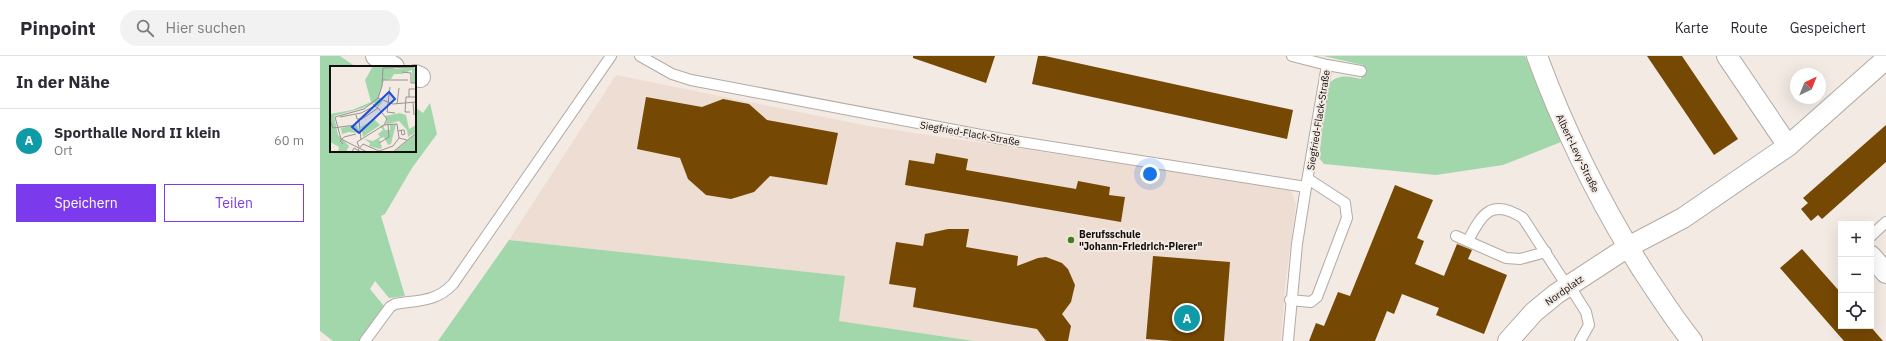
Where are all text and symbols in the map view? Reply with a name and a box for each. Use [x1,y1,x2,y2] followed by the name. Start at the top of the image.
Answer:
[120,10,400,46] search box
[20,16,96,40] text: Pinpoint
[134,17,156,39] icon: search
[166,18,246,37] text: Hier suchen
[1675,19,1709,37] text: Karte
[1731,19,1768,37] text: Route
[1790,19,1866,37] text: Gespeichert
[330,66,416,152] inset map
[1790,68,1826,104] north arrow
[1304,69,1333,171] street label: Siegfried-Flack-Straße
[16,71,110,93] text: In der Nähe
[1553,112,1602,195] street label: Albert-Levy-Straße
[919,118,1021,149] street label: Siegfried-Flack-Straße
[54,123,221,142] text: Sporthalle Nord II klein
[25,132,33,149] text: A
[274,132,304,149] text: 60 m
[54,142,73,159] text: Ort
[1140,164,1160,184] your location
[16,184,156,222] button: Speichern
[164,184,304,222] button: Teilen
[1838,221,1874,329] map controls
[1838,221,1874,257] button: +
[1079,228,1203,253] place label: Berufsschule "Johann-Friedrich-Pierer"
[1066,235,1076,245] marker: Berufsschule "Johann-Friedrich-Pierer"
[1838,257,1874,293] button: −
[1542,272,1586,308] street label: Nordplatz
[1838,293,1874,329] button: locate
[1174,303,1200,333] pin: A

